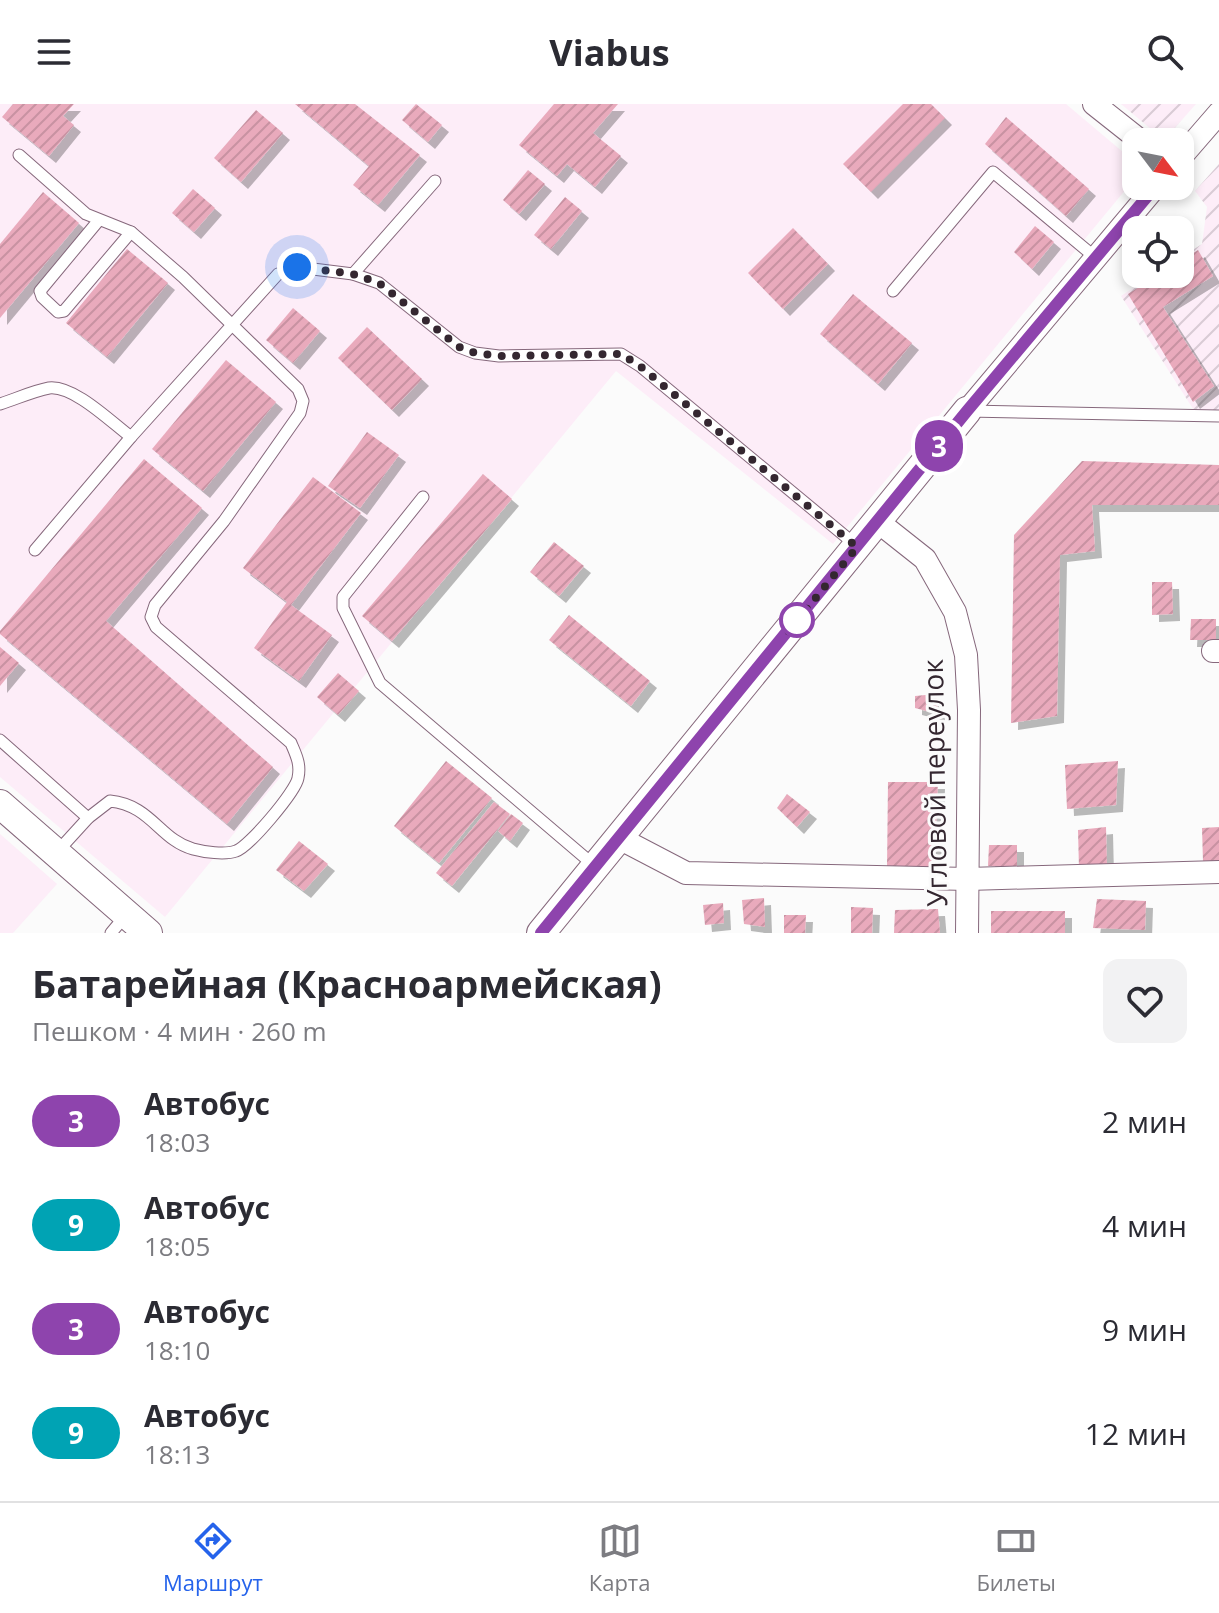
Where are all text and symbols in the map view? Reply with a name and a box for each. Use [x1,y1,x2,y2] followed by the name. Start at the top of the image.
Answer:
[549,28,670,77] text: Viabus
[32,30,76,74] icon: menu
[1143,30,1187,74] icon: search
[1122,128,1194,200] north arrow
[1122,128,1194,288] map controls
[1122,216,1194,288] button: locate
[277,247,317,287] your location
[913,420,965,472] line badge: 3
[931,427,947,465] text: 3
[780,603,814,637] unlabelled marker
[913,658,955,907] street label: Угловой переулок
[32,957,662,1009] text: Батарейная (Красноармейская)
[1103,959,1187,1043] button: heart
[32,1013,327,1049] text: Пешком · 4 мин · 260 m
[144,1083,270,1124] text: Автобус
[1102,1101,1187,1142] text: 2 мин
[68,1102,84,1140] text: 3
[144,1124,210,1160] text: 18:03
[144,1187,270,1228] text: Автобус
[1102,1205,1187,1246] text: 4 мин
[68,1206,84,1244] text: 9
[144,1228,210,1264] text: 18:05
[144,1291,270,1332] text: Автобус
[1102,1309,1187,1350] text: 9 мин
[68,1310,84,1348] text: 3
[144,1332,210,1368] text: 18:10
[144,1395,270,1436] text: Автобус
[1085,1413,1187,1454] text: 12 мин
[68,1414,84,1452] text: 9
[144,1436,210,1472] text: 18:13
[163,1519,263,1597] tab: Маршрут
[589,1519,650,1597] tab: Карта
[976,1519,1056,1597] tab: Билеты

